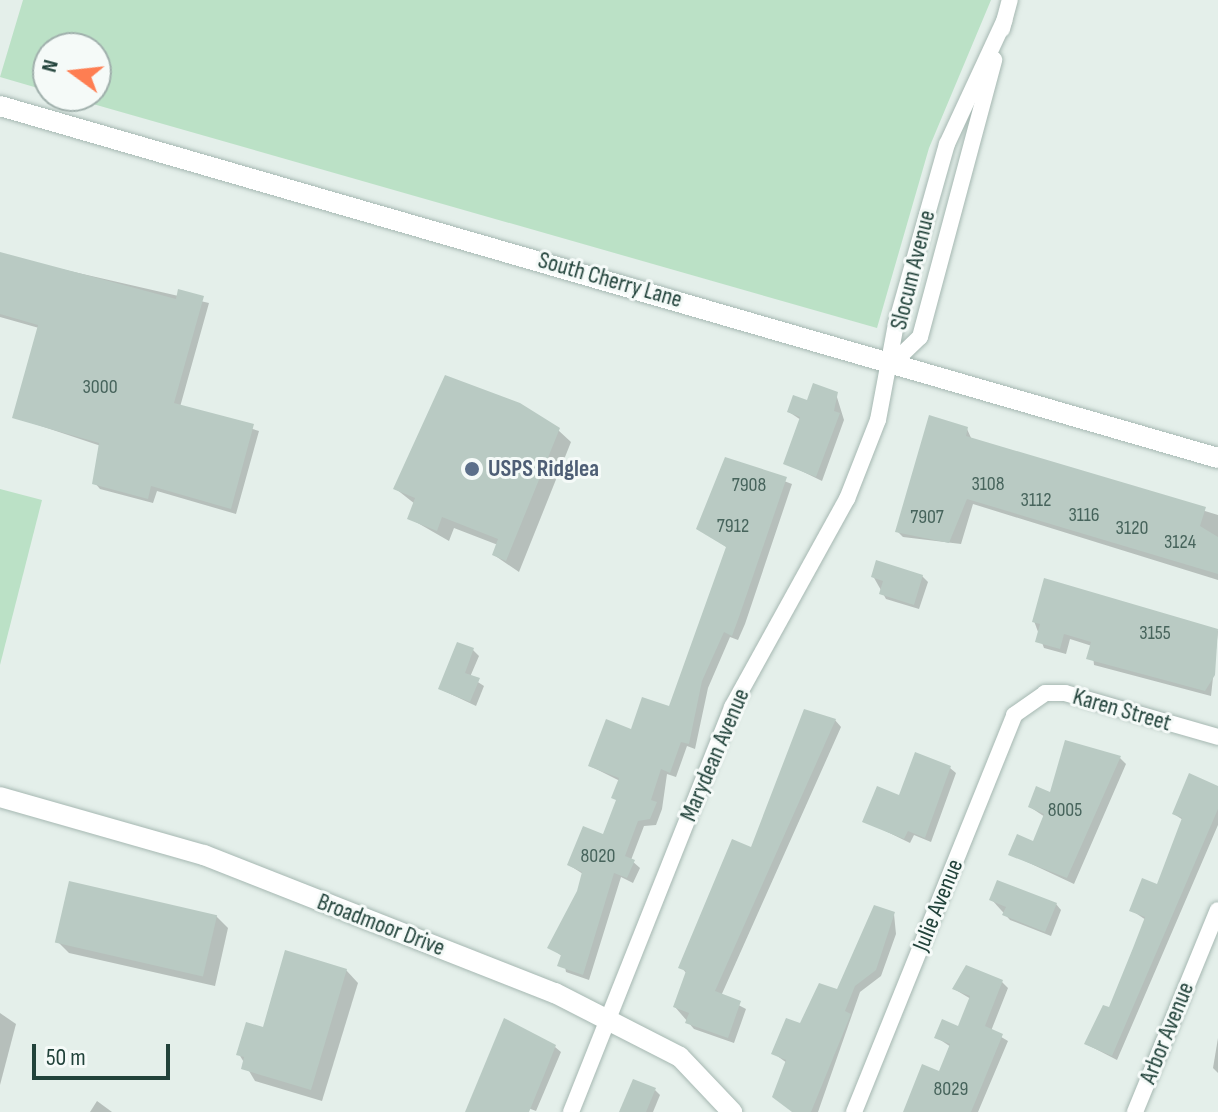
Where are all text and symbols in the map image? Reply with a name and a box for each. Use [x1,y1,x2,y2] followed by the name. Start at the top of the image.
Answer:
[32,32,112,112] north arrow
[36,57,65,75] text: N
[884,207,942,333] street label: Slocum Avenue
[535,246,685,314] street label: South Cherry Lane
[82,375,118,399] house number: 3000
[488,455,599,483] place label: USPS Ridglea
[463,460,481,478] marker: USPS Ridglea
[971,472,1005,496] house number: 3108
[732,473,766,497] house number: 7908
[1021,488,1051,512] house number: 3112
[1068,503,1100,527] house number: 3116
[910,505,944,529] house number: 7907
[717,514,749,538] house number: 7912
[1116,516,1148,540] house number: 3120
[1164,530,1196,554] house number: 3124
[1139,621,1171,645] house number: 3155
[1070,682,1174,738] street label: Karen Street
[674,684,756,826] street label: Marydean Avenue
[1048,798,1082,822] house number: 8005
[581,844,615,868] house number: 8020
[907,855,969,955] street label: Julie Avenue
[313,887,449,963] street label: Broadmoor Drive
[1134,978,1200,1088] street label: Arbor Avenue
[36,1028,174,1078] scale bar
[46,1043,86,1072] text: 50 m
[934,1077,968,1101] house number: 8029

